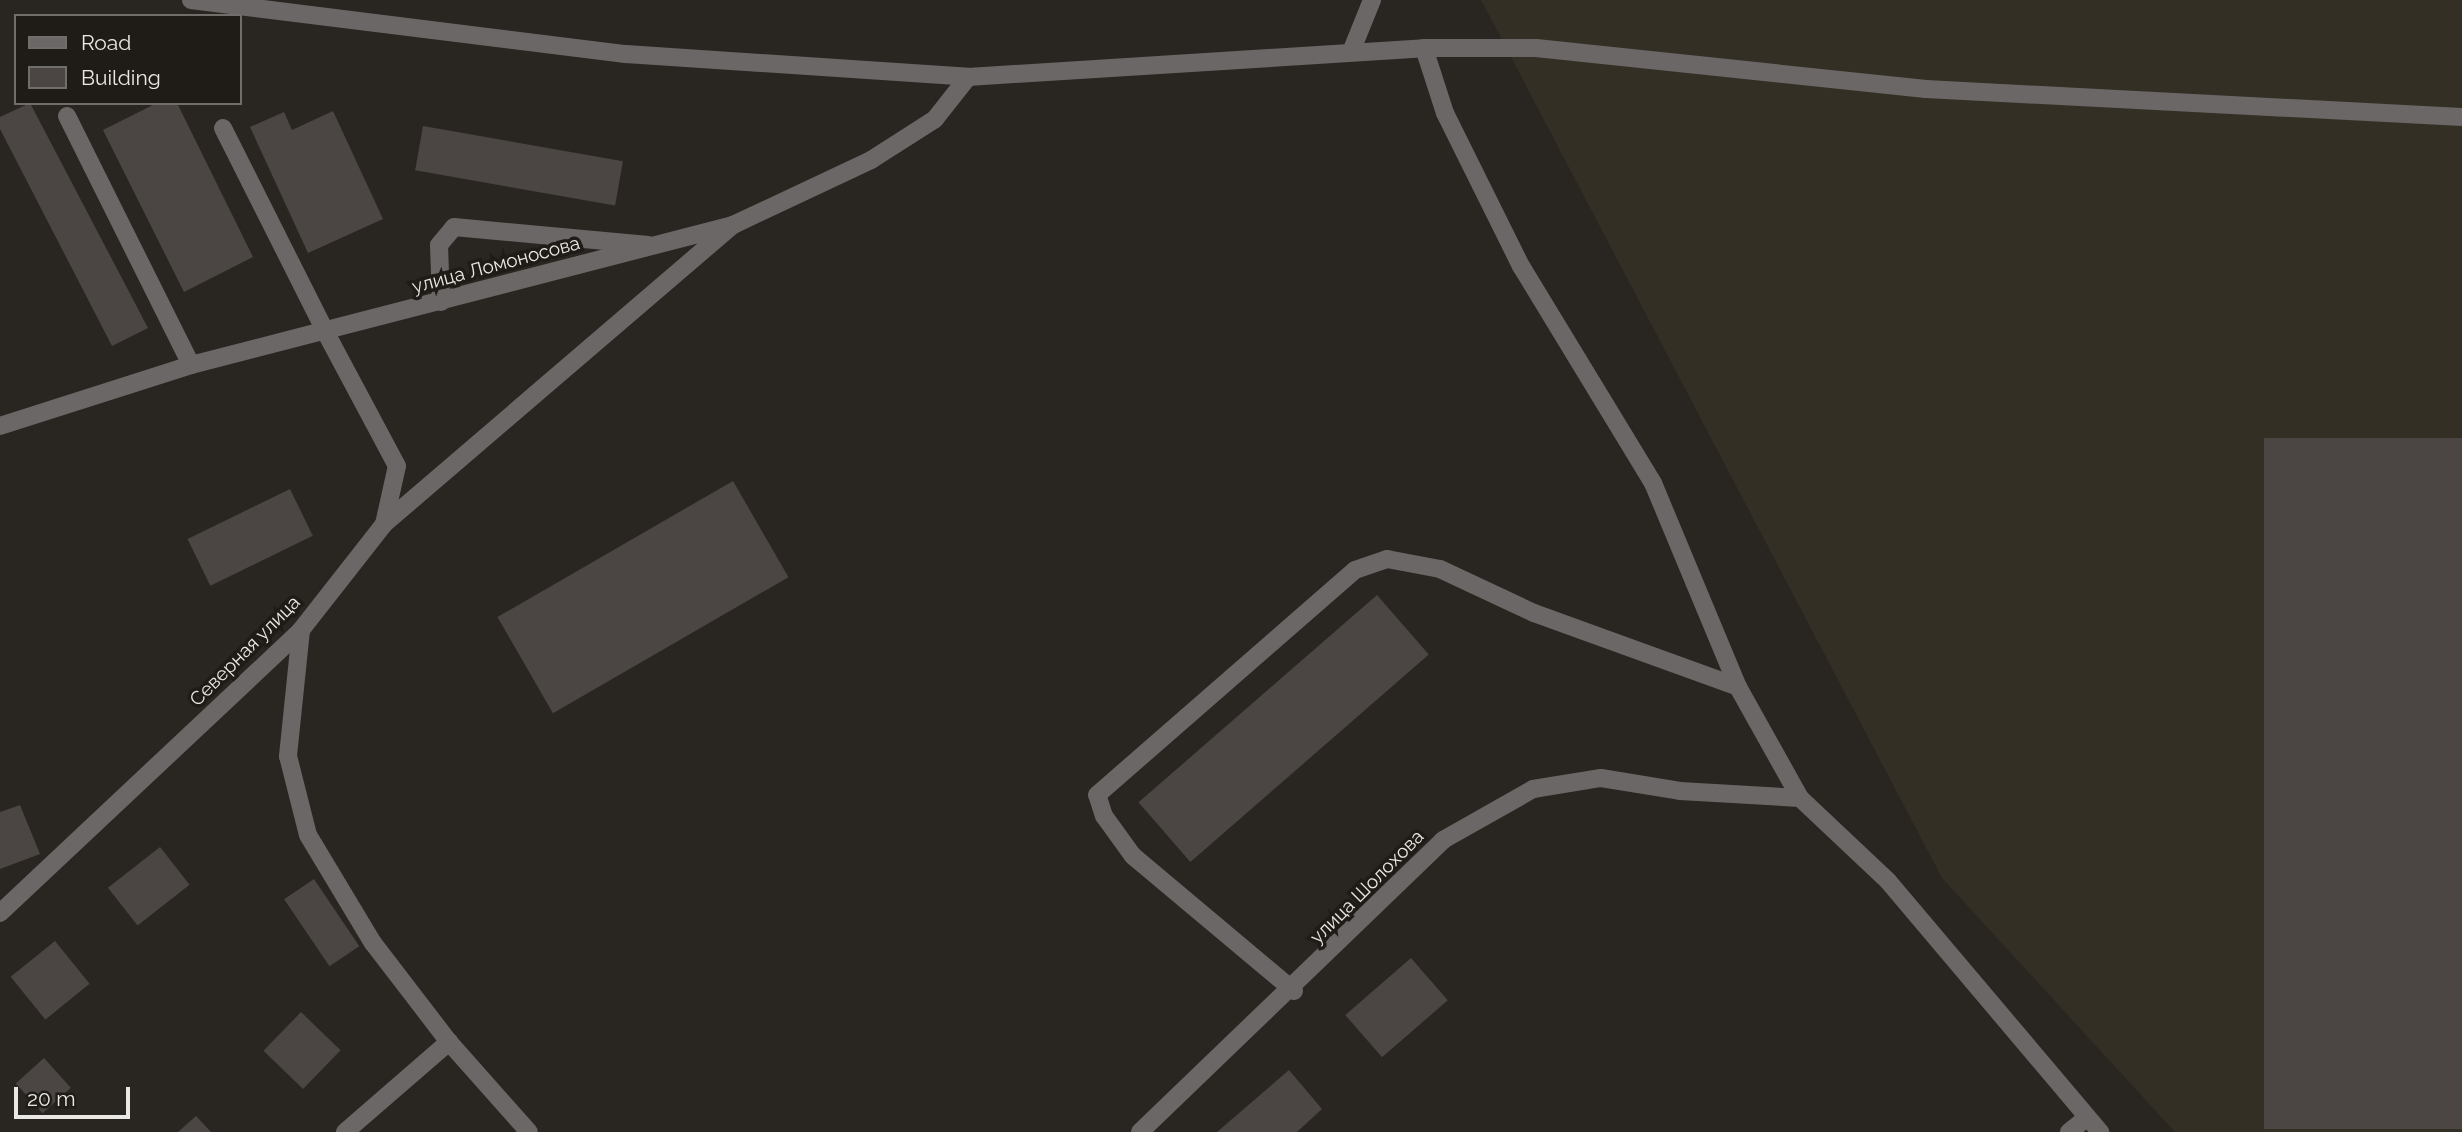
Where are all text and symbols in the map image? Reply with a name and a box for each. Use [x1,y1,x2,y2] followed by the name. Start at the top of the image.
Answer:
[14,14,242,105] legend
[81,30,131,55] text: Road
[81,65,161,90] text: Building
[410,232,582,298] street label: улица Ломоносова
[185,591,305,711] street label: Северная улица
[1305,825,1429,949] street label: улица Шолохова
[18,1072,133,1116] scale bar
[27,1086,75,1111] text: 20 m

